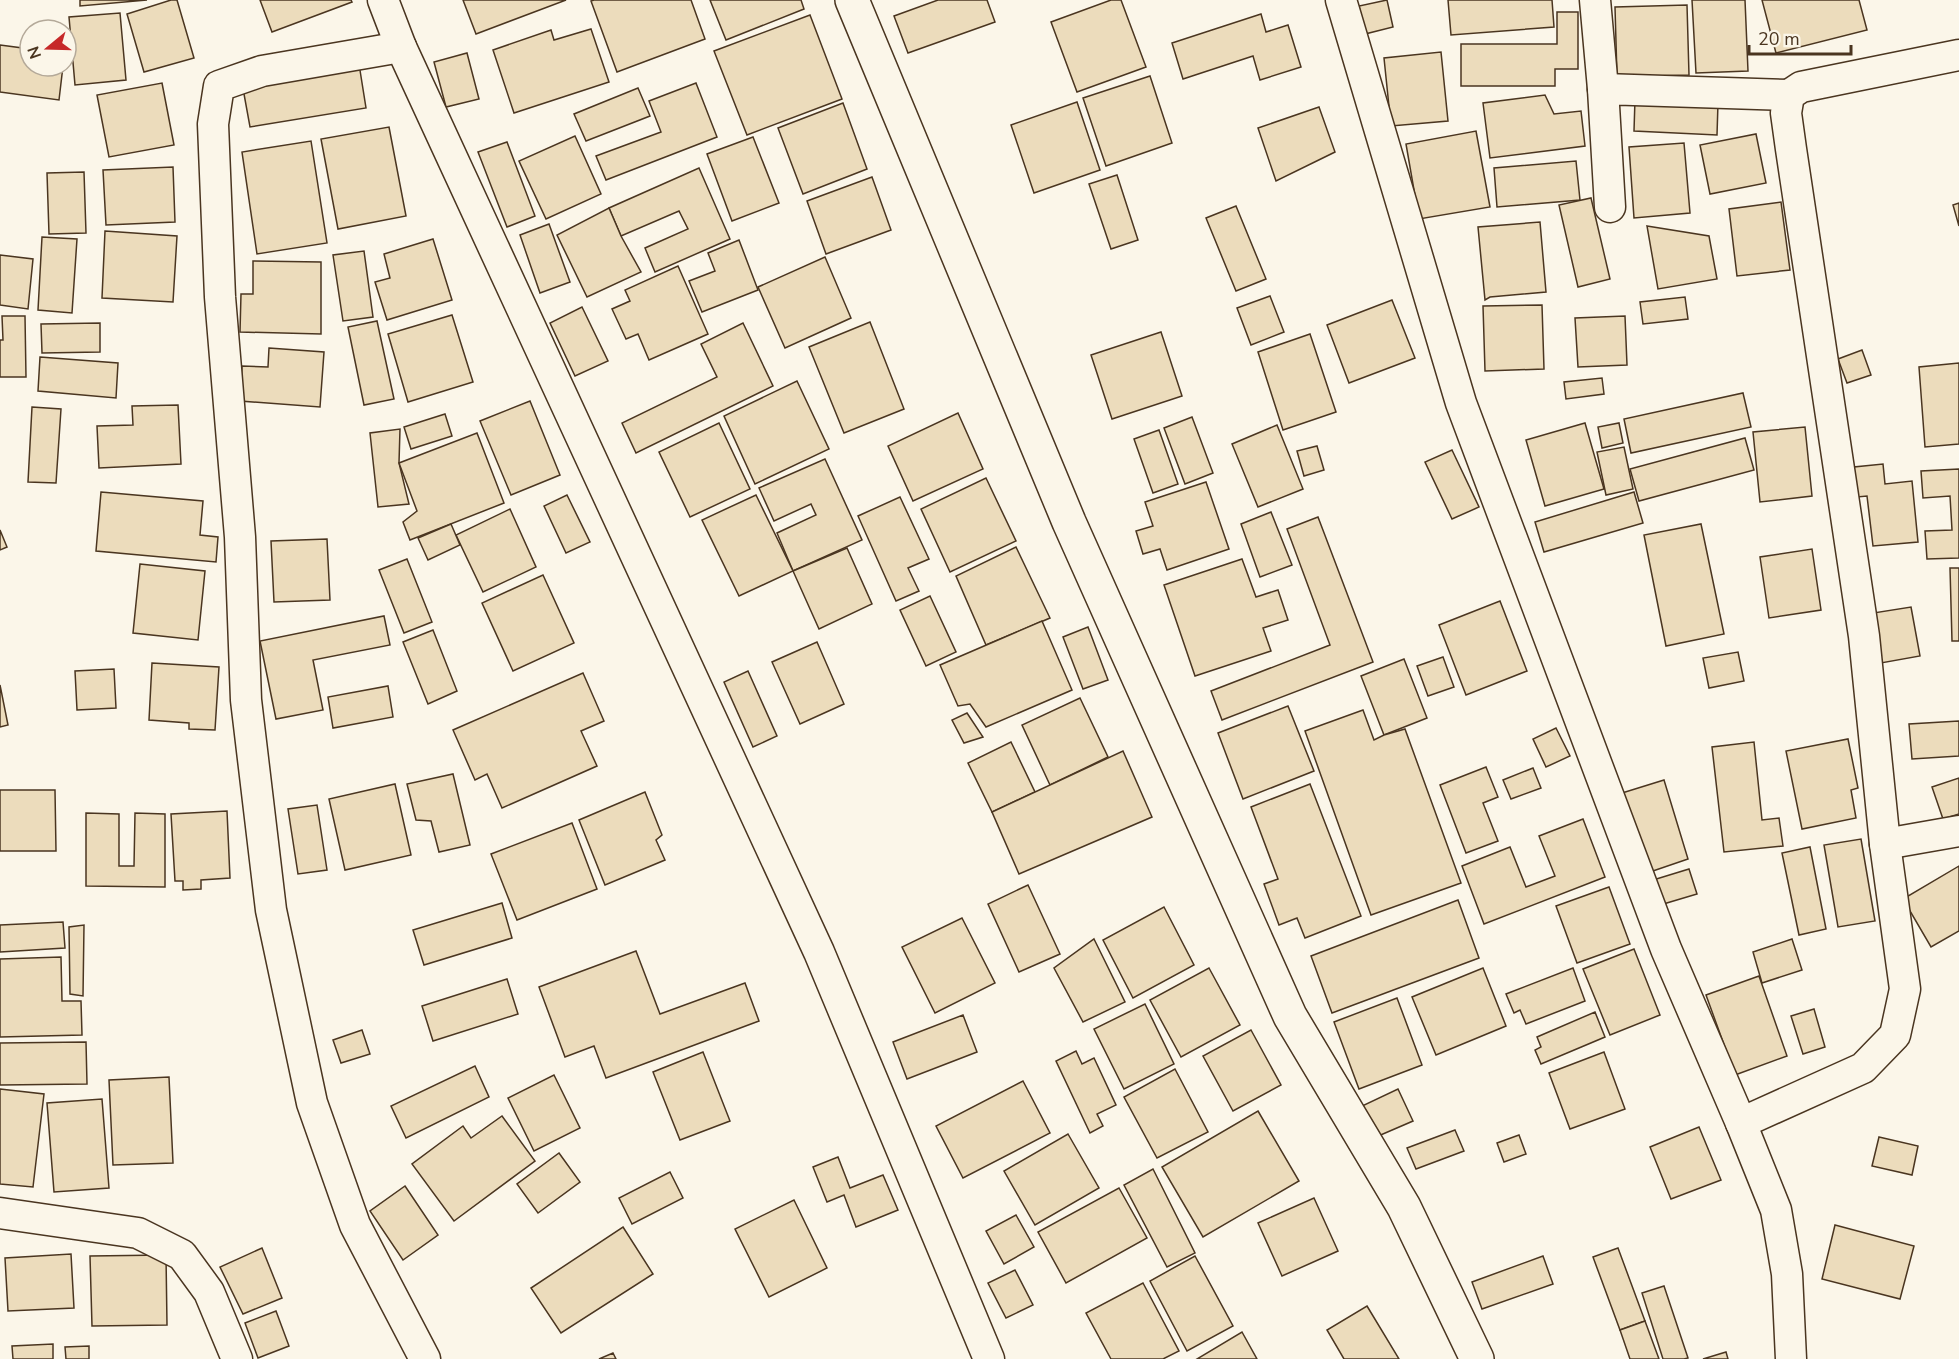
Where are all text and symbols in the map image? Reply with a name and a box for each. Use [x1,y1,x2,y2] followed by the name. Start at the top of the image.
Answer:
[18,18,78,78] north arrow
[1749,18,1851,56] scale bar
[1758,27,1800,51] text: 20 m
[22,43,47,62] text: N

